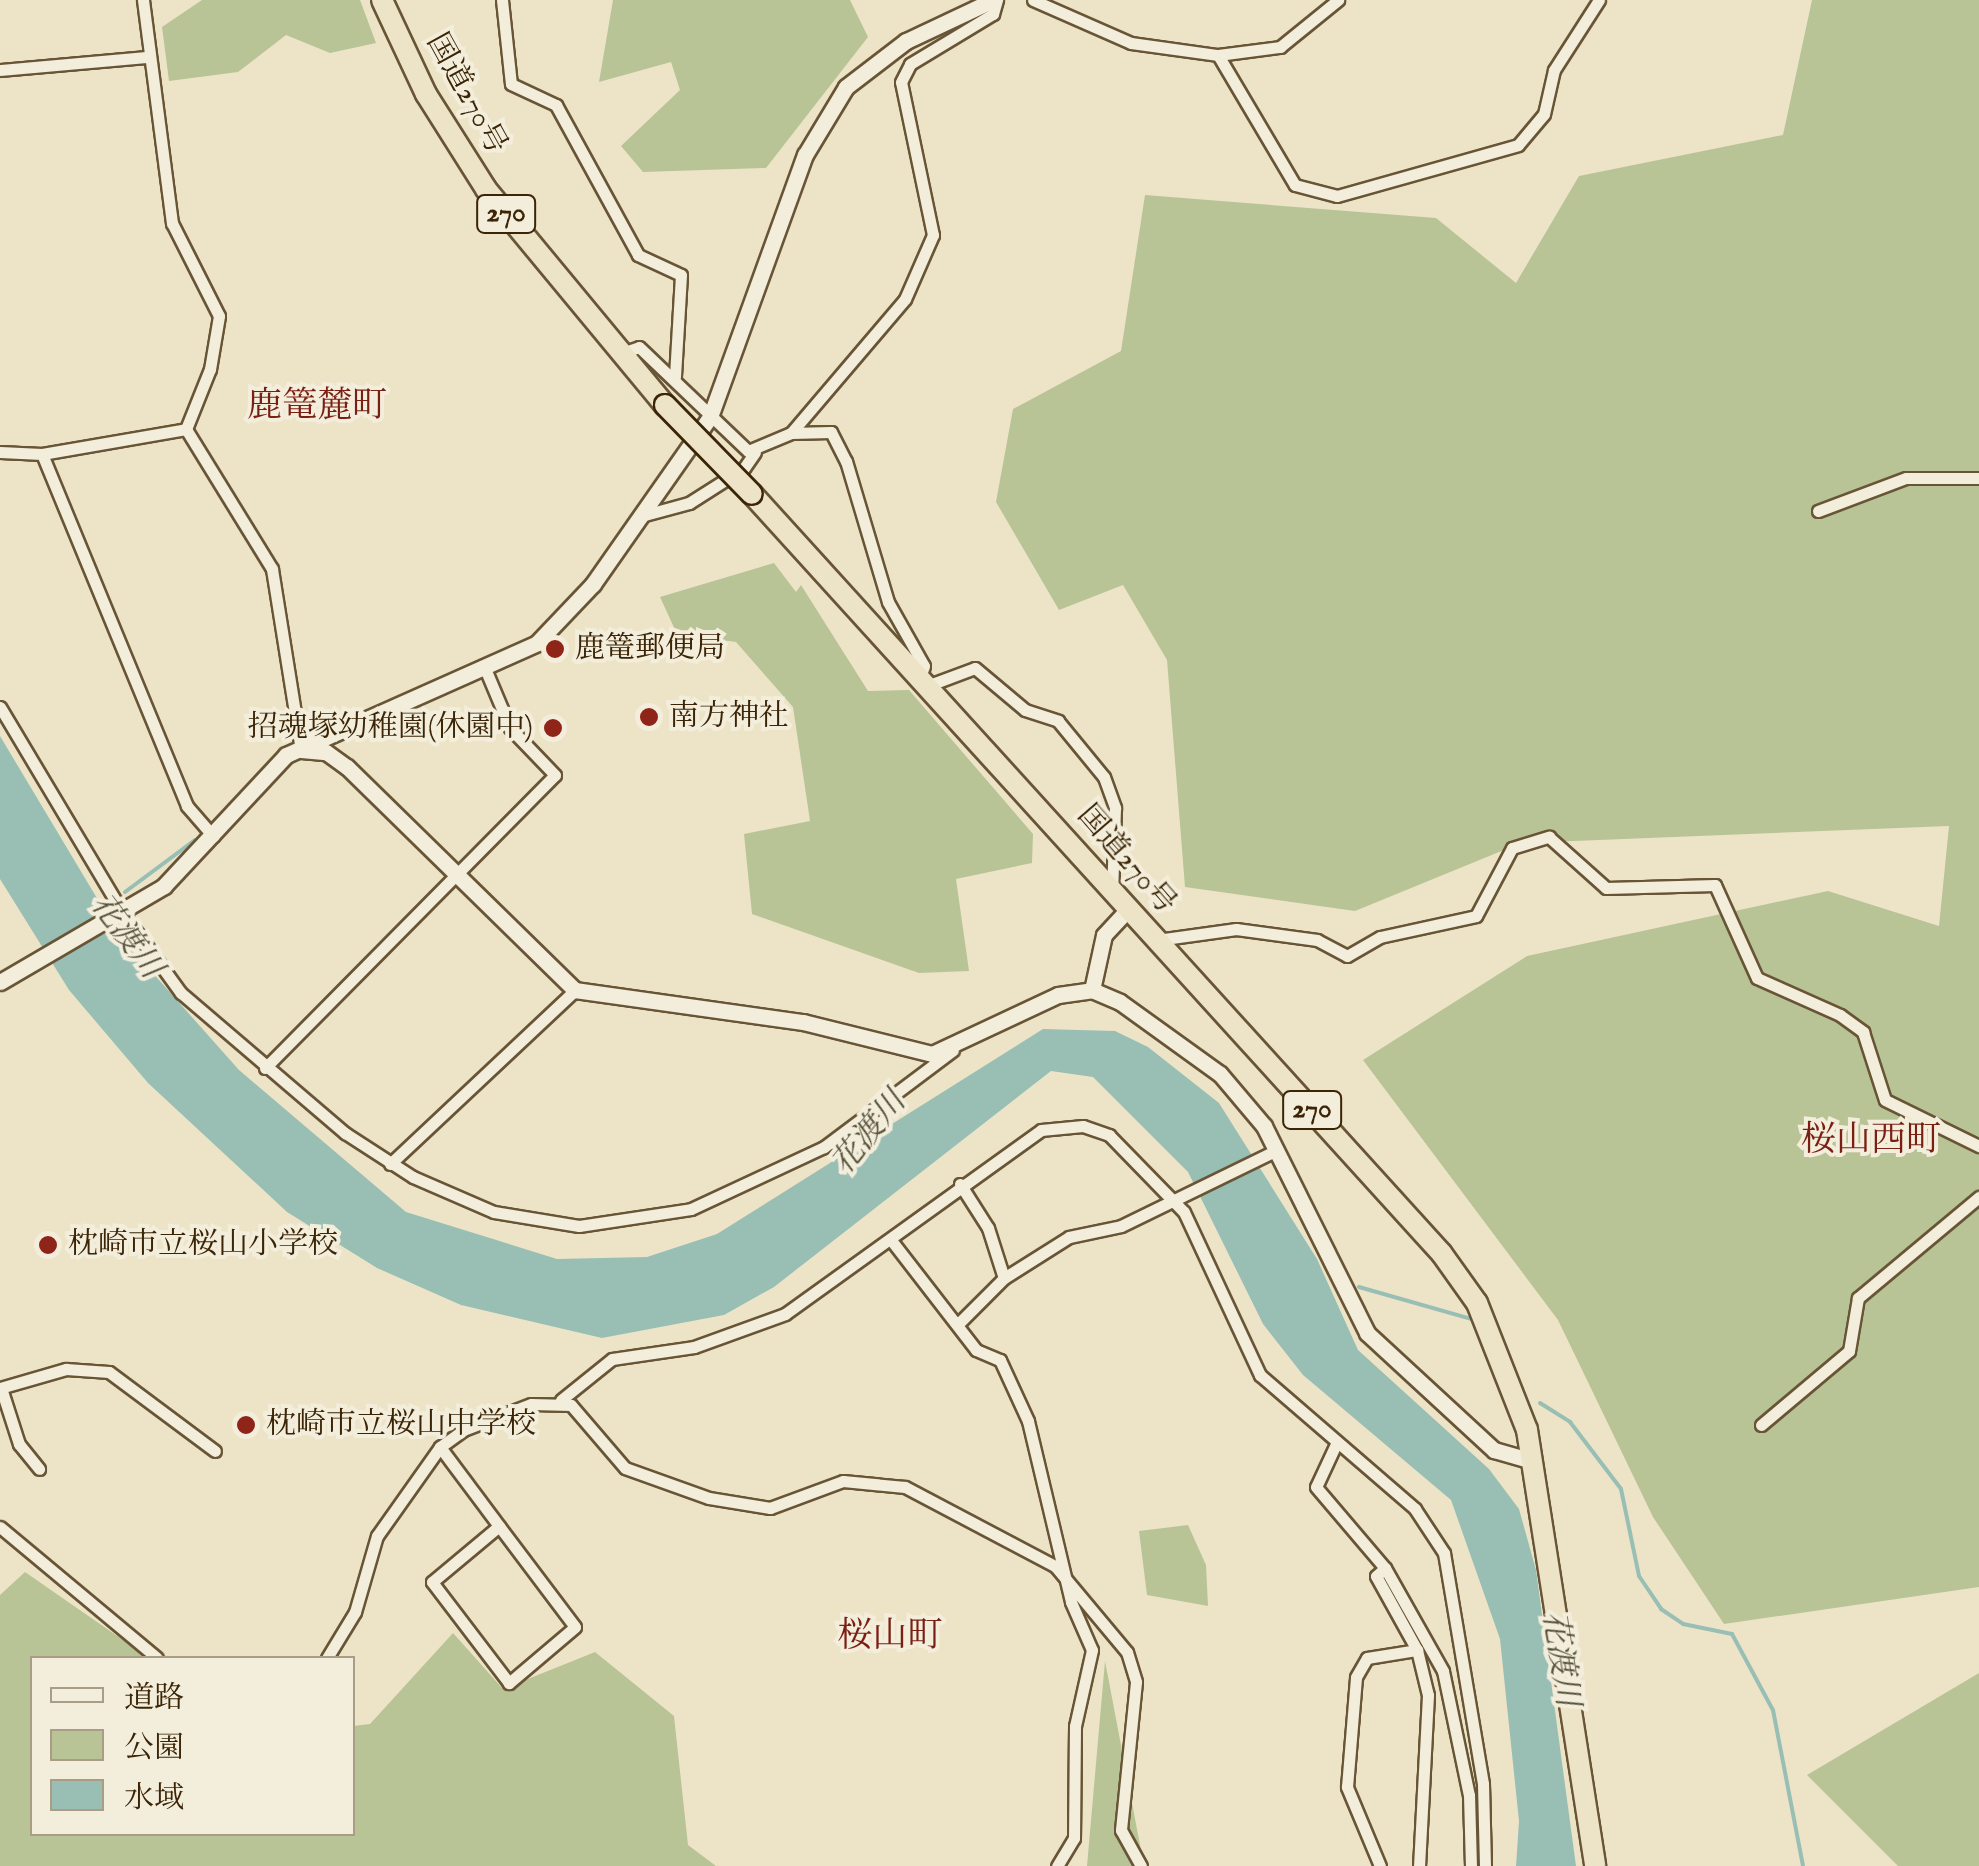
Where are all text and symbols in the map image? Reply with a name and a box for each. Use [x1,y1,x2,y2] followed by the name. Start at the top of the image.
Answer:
[418,27,514,161] street label: 国道270号
[476,191,536,237] road number: 270
[247,386,387,428] district label: 鹿篭麓町
[575,631,725,667] place label: 鹿篭郵便局
[544,638,566,660] marker: 鹿篭郵便局
[669,699,789,735] place label: 南方神社
[638,706,660,728] marker: 南方神社
[248,710,533,746] place label: 招魂塚幼稚園(休園中)
[542,717,564,739] marker: 招魂塚幼稚園(休園中)
[1069,798,1183,922] street label: 国道270号
[81,887,169,987] water label: 花渡川
[825,1085,915,1183] water label: 花渡川
[1282,1087,1342,1133] road number: 270
[1801,1120,1941,1162] district label: 桜山西町
[68,1227,338,1263] place label: 枕崎市立桜山小学校
[37,1234,59,1256] marker: 枕崎市立桜山小学校
[266,1407,536,1443] place label: 枕崎市立桜山中学校
[235,1414,257,1436] marker: 枕崎市立桜山中学校
[1533,1609,1585,1709] water label: 花渡川
[838,1616,942,1658] district label: 桜山町
[30,1656,355,1836] legend
[124,1680,184,1718] text: 道路
[124,1730,184,1768] text: 公園
[124,1780,184,1818] text: 水域

